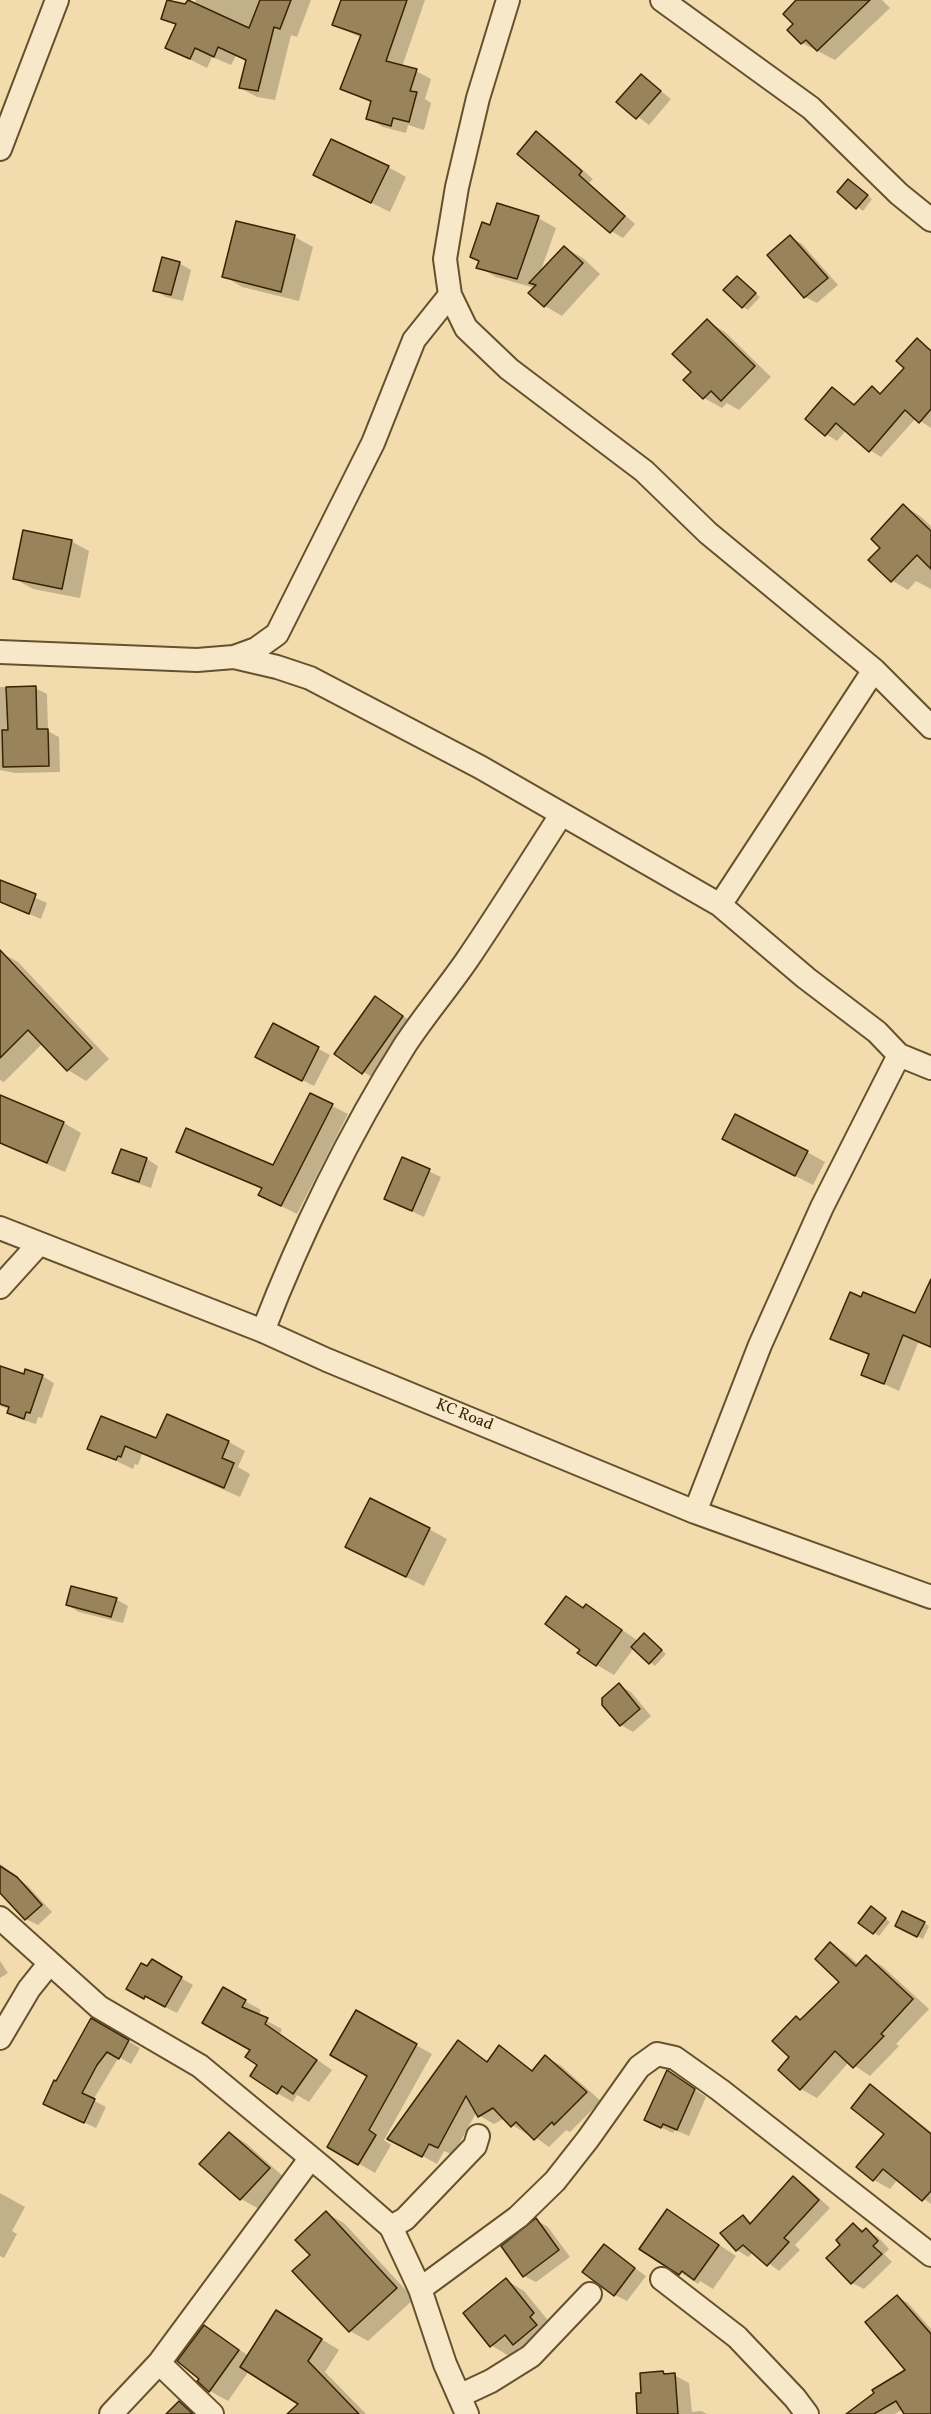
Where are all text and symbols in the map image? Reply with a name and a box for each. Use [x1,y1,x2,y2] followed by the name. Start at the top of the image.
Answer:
[433,1396,495,1436] street label: KC Road

